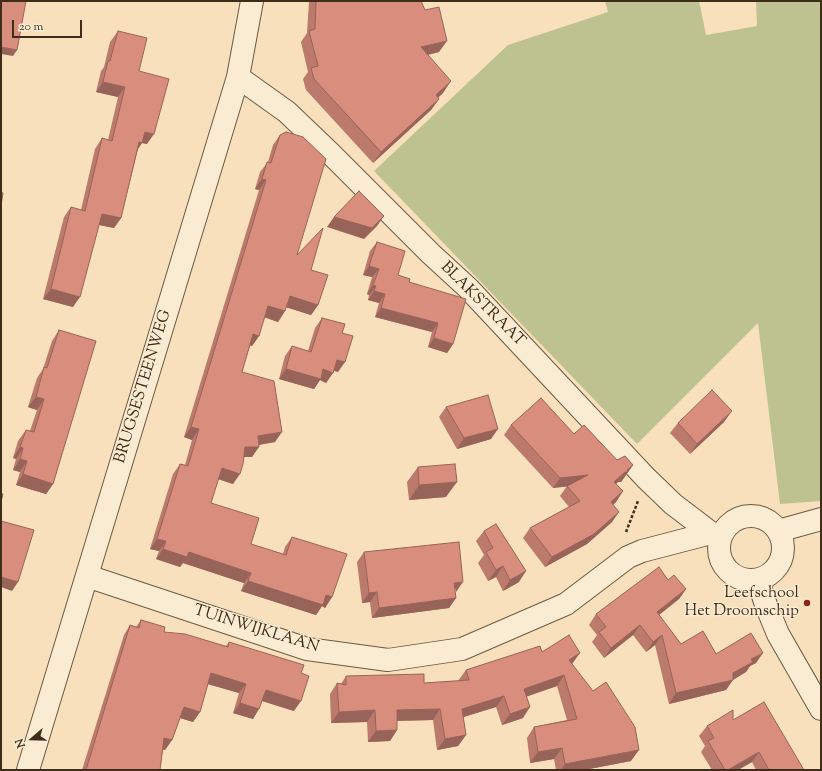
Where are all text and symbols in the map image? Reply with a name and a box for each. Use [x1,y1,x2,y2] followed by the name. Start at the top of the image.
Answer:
[14,12,84,38] scale bar
[19,18,43,36] text: 20 m
[436,259,528,351] street label: BLAKSTRAAT
[112,308,176,466] street label: BRUGSESTEENWEG
[685,584,799,622] place label: Leefschool Het Droomschip
[802,598,812,608] marker: Leefschool Het Droomschip
[191,602,321,658] street label: TUINWIJKLAAN
[12,719,52,759] north arrow
[12,736,30,750] text: N

